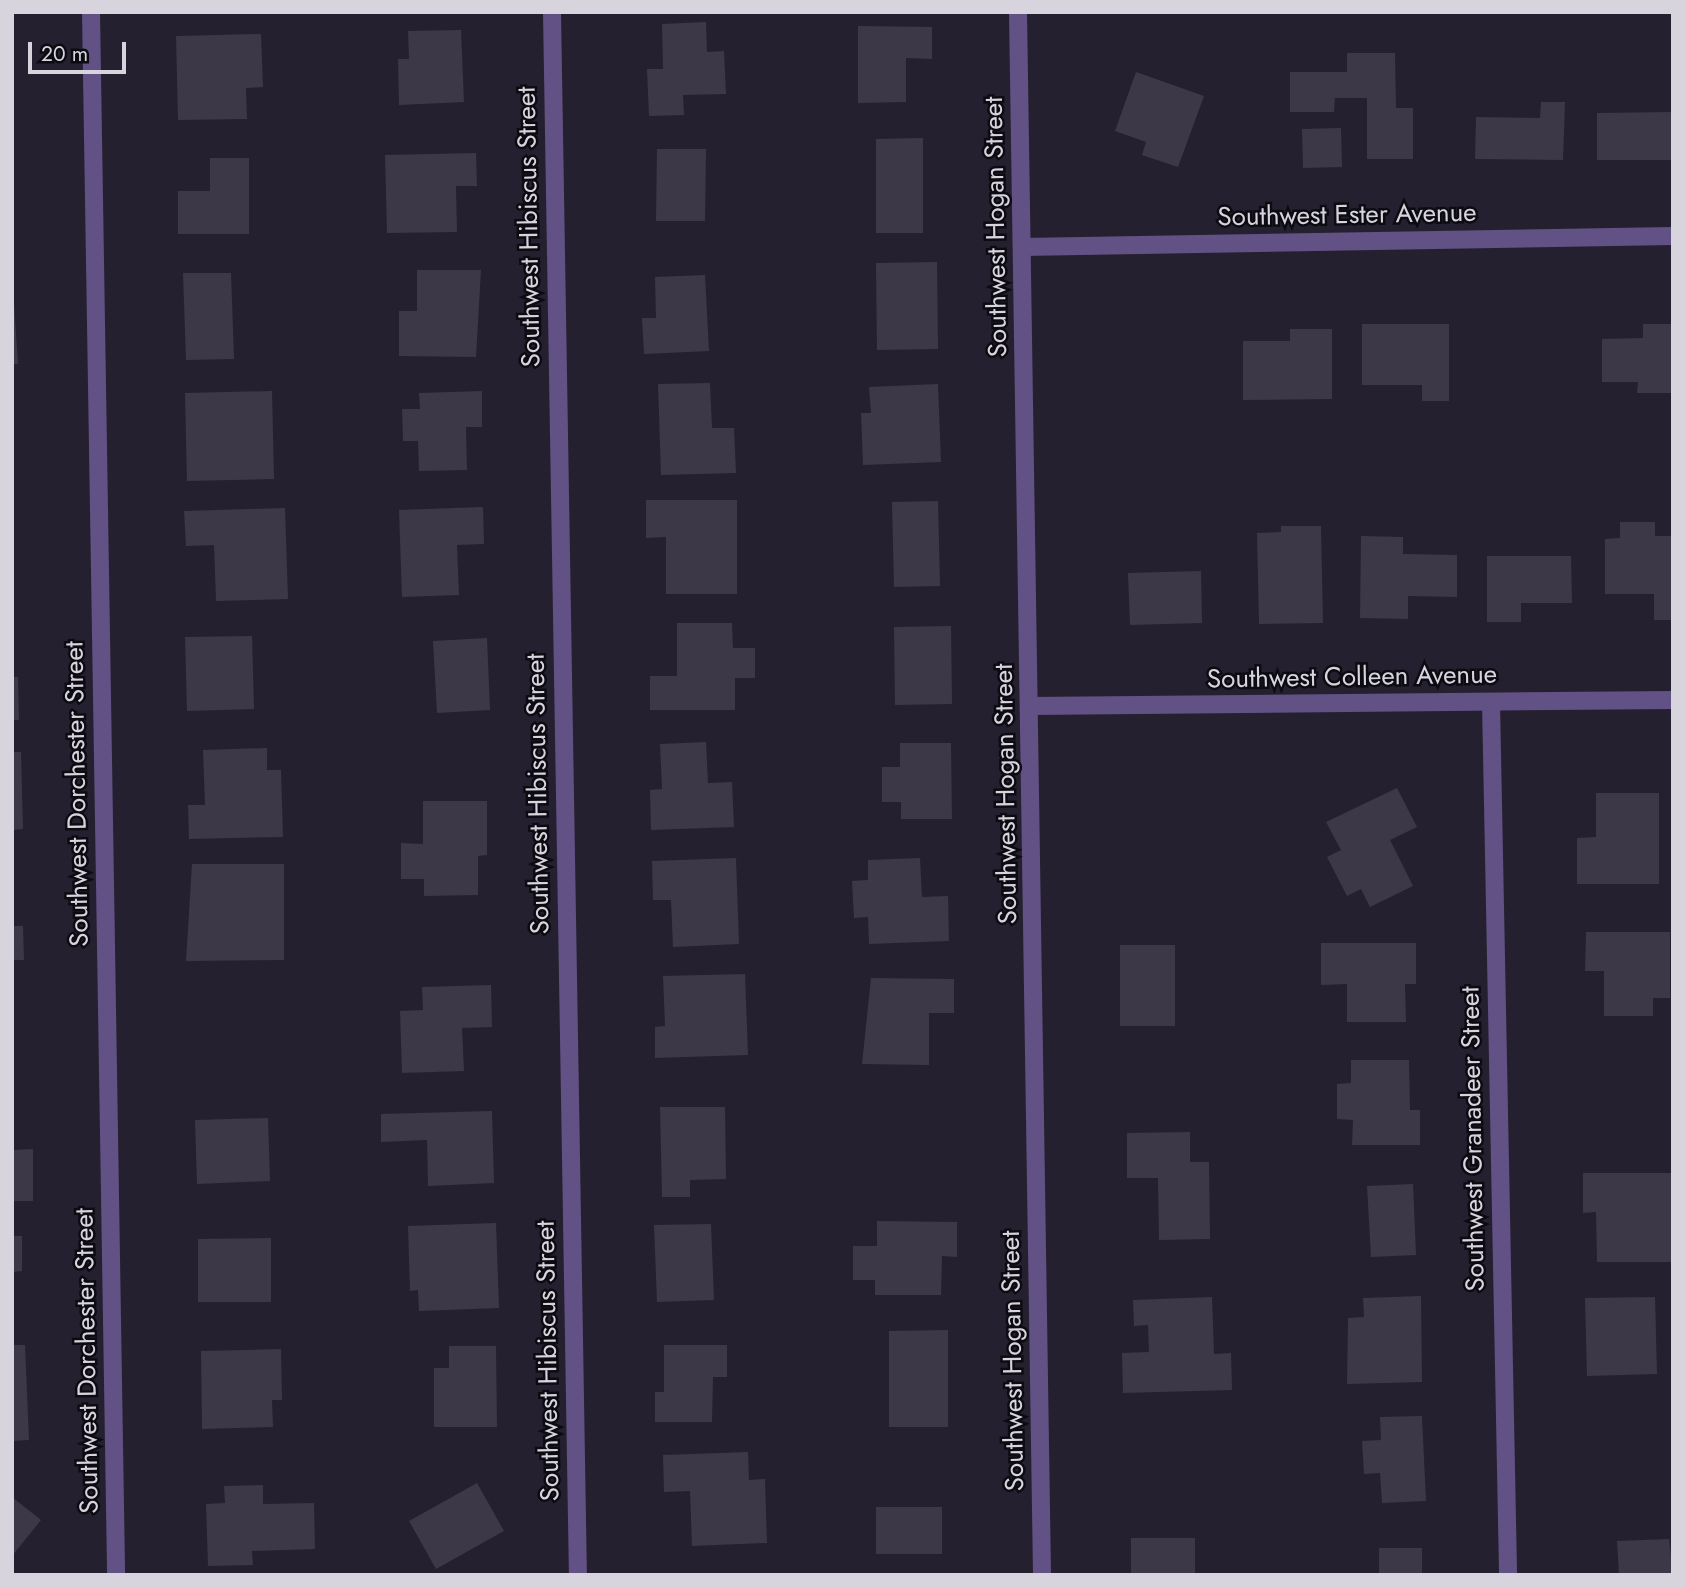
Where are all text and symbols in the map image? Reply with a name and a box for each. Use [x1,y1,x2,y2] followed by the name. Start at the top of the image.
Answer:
[32,28,130,72] scale bar
[41,39,88,69] text: 20 m
[511,86,547,368] street label: Southwest Hibiscus Street
[978,96,1014,358] street label: Southwest Hogan Street
[1217,197,1477,233] street label: Southwest Ester Avenue
[59,641,95,947] street label: Southwest Dorchester Street
[520,653,556,935] street label: Southwest Hibiscus Street
[1207,659,1497,695] street label: Southwest Colleen Avenue
[988,663,1024,925] street label: Southwest Hogan Street
[1455,986,1491,1292] street label: Southwest Granadeer Street
[69,1208,105,1514] street label: Southwest Dorchester Street
[530,1220,566,1502] street label: Southwest Hibiscus Street
[995,1230,1031,1492] street label: Southwest Hogan Street

